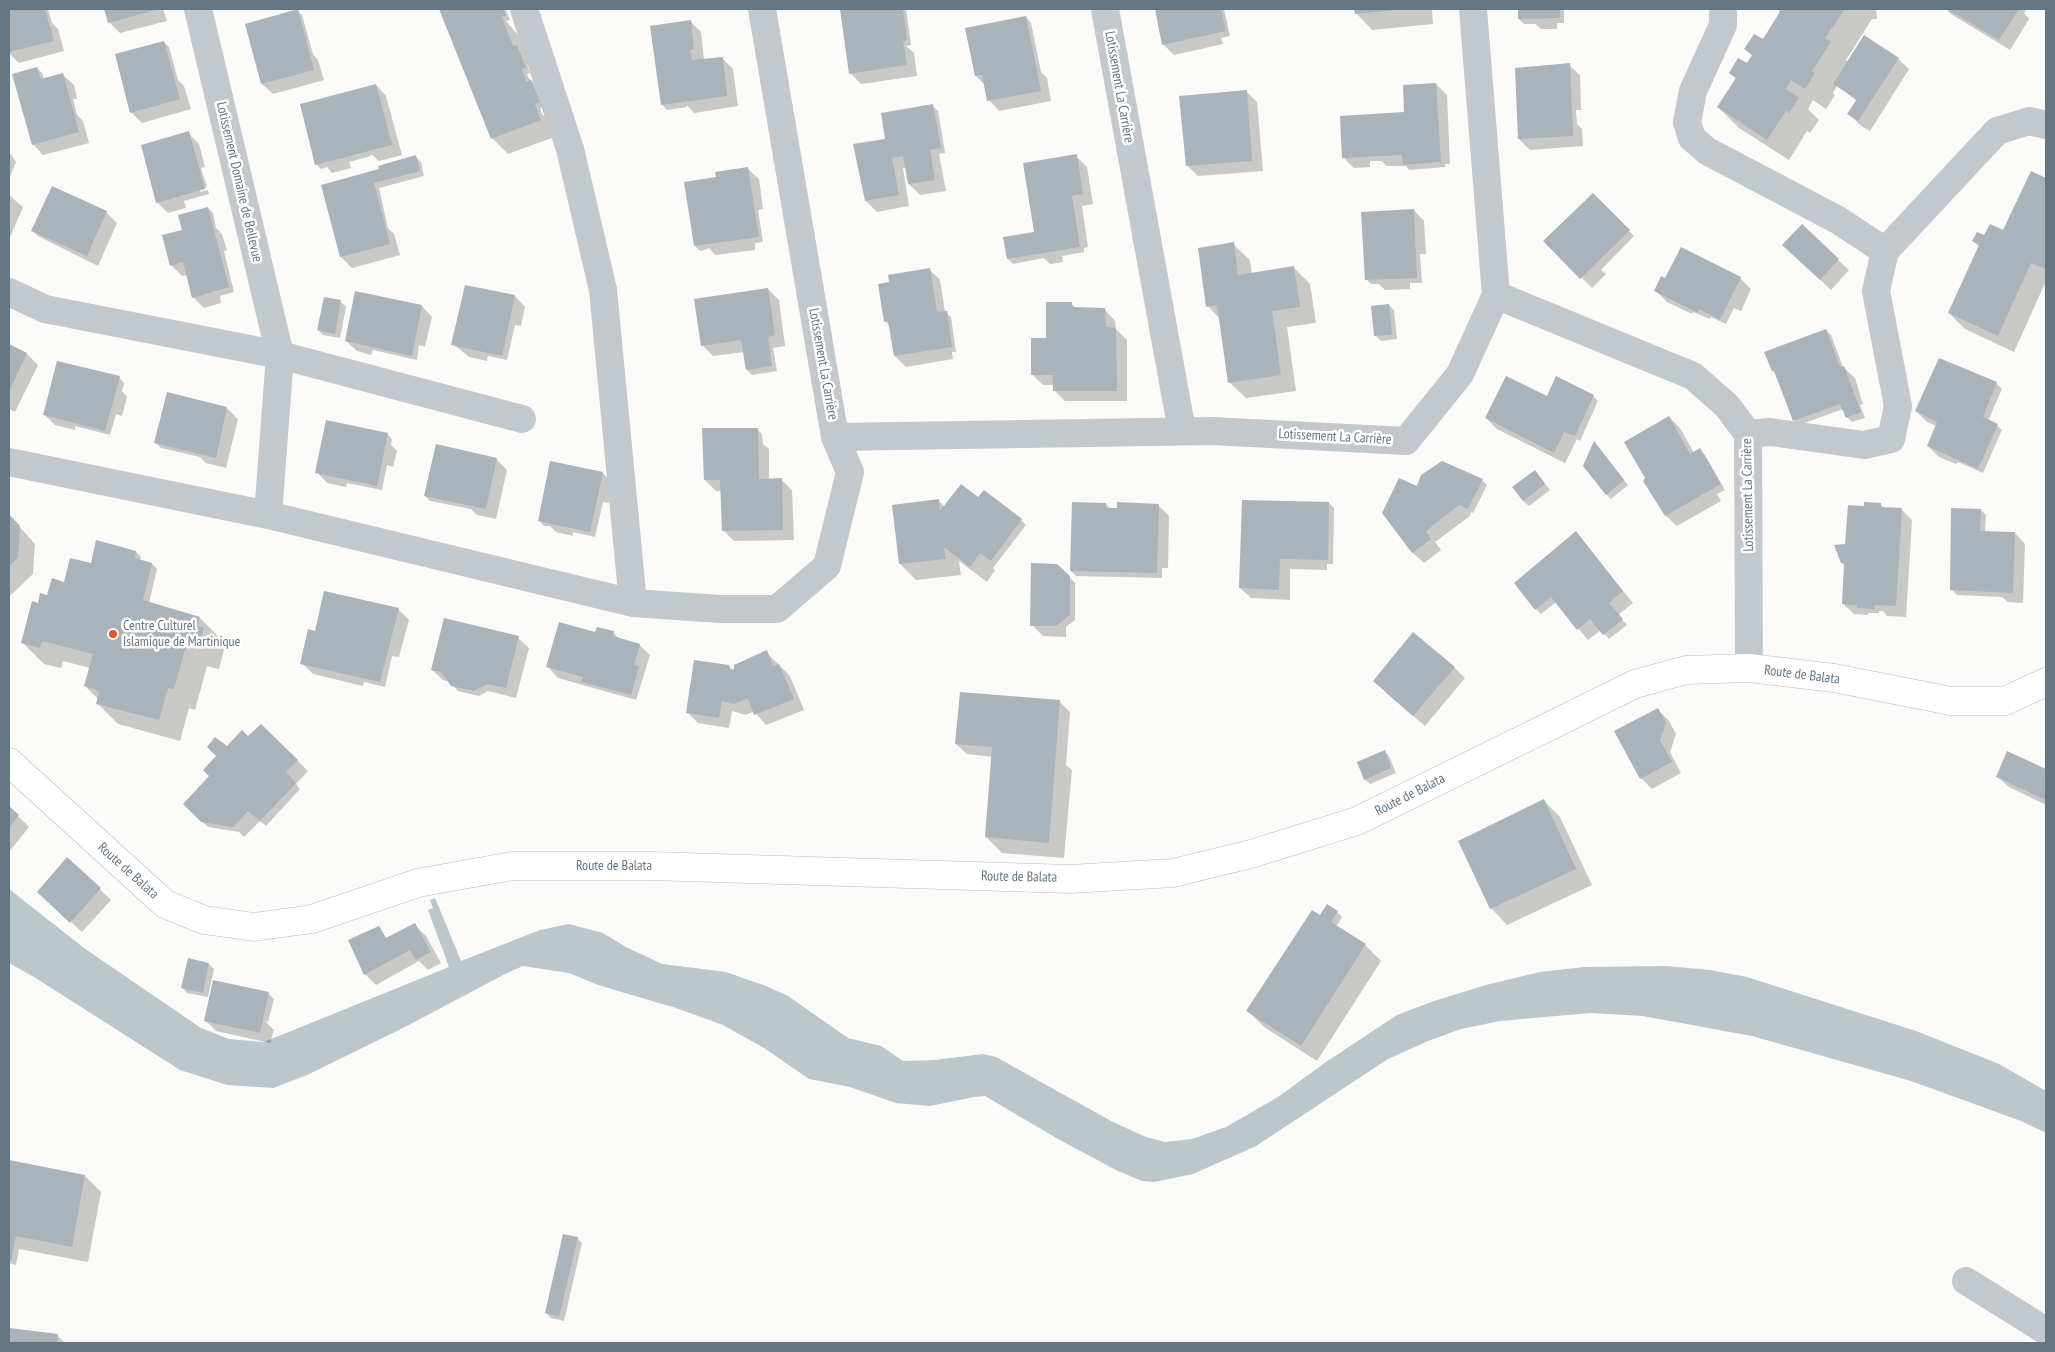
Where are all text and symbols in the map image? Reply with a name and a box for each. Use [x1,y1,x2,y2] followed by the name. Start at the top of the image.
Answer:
[1101,30,1137,144] street label: Lotissement La Carrière
[212,100,266,264] street label: Lotissement Domaine de Bellevue
[805,307,841,421] street label: Lotissement La Carrière
[1278,426,1392,448] street label: Lotissement La Carrière
[1739,438,1757,552] street label: Lotissement La Carrière
[123,618,240,650] place label: Centre Culturel Islamique de Martinique
[107,628,119,640] marker: Centre Culturel Islamique de Martinique
[1763,662,1841,688] street label: Route de Balata
[1372,770,1448,820] street label: Route de Balata
[94,839,162,903] street label: Route de Balata
[576,858,652,874] street label: Route de Balata
[981,868,1057,886] street label: Route de Balata

